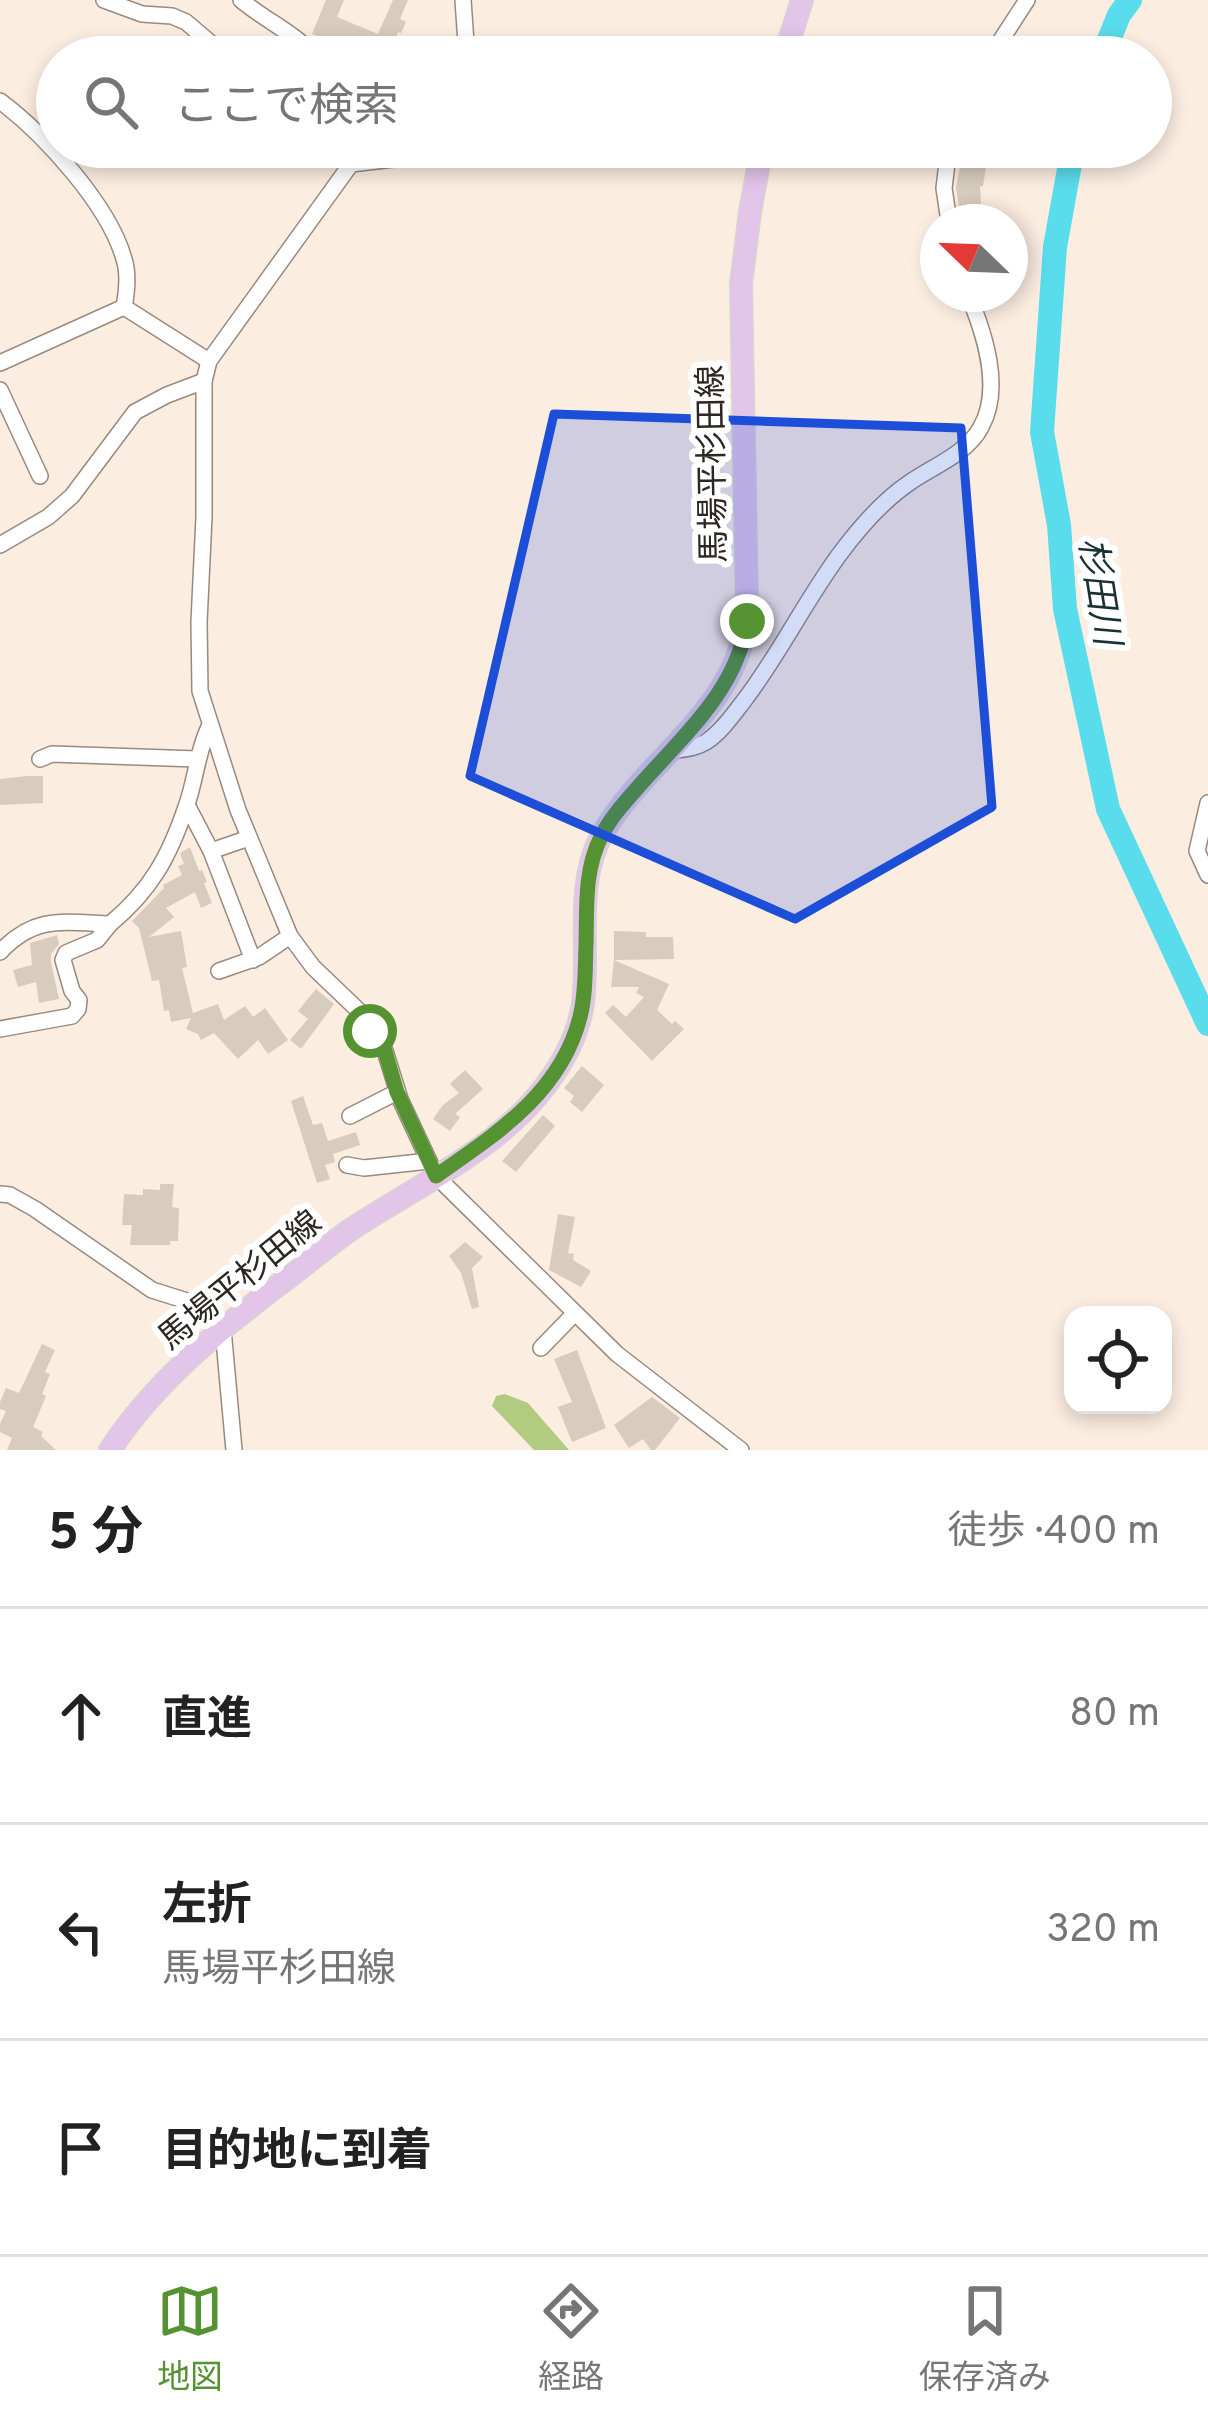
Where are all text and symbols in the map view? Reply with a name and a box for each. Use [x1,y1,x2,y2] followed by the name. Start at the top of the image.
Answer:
[36,36,1172,168] search box
[78,69,144,135] icon: search
[174,80,399,137] text: ここで検索
[920,204,1028,312] north arrow
[692,365,738,563] street label: 馬場平杉田線
[1066,535,1129,653] water label: 杉田川
[720,594,774,648] route end
[343,1004,397,1058] route start
[151,1203,332,1361] street label: 馬場平杉田線
[1064,1306,1172,1414] map controls
[1064,1306,1172,1414] button: locate
[48,1503,143,1568] text: 5 分
[947,1509,1160,1558] text: 徒歩 · 400 m
[48,1683,114,1749] icon: ahead
[1069,1691,1160,1740] text: 80 m
[162,1693,252,1750] text: 直進
[162,1879,252,1936] text: 左折
[48,1899,114,1965] icon: left
[1046,1907,1160,1956] text: 320 m
[162,1947,396,1996] text: 馬場平杉田線
[48,2115,114,2181] icon: arrive
[162,2125,432,2182] text: 目的地に到着
[157,2278,223,2401] tab: 地図
[538,2278,604,2401] tab: 経路
[919,2278,1051,2401] tab: 保存済み

